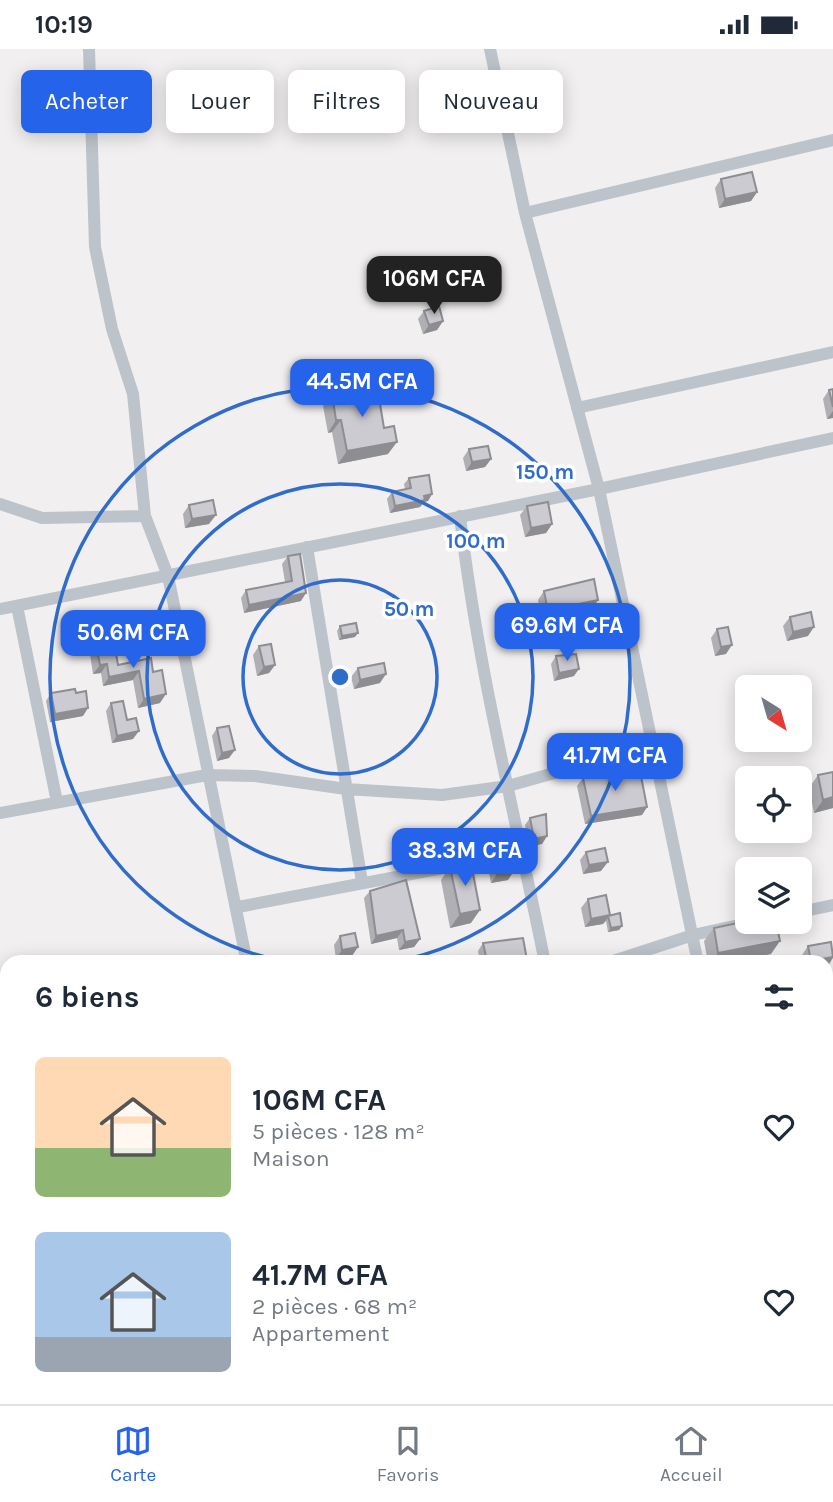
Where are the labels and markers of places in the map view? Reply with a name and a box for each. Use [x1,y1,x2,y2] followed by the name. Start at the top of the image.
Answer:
[362,257,506,316] pin: 106M CFA
[282,359,442,419] pin: 44.5M CFA
[487,603,647,663] pin: 69.6M CFA
[53,611,213,670] pin: 50.6M CFA
[328,665,352,689] centre of rings
[535,733,695,793] pin: 41.7M CFA
[385,829,545,888] pin: 38.3M CFA

